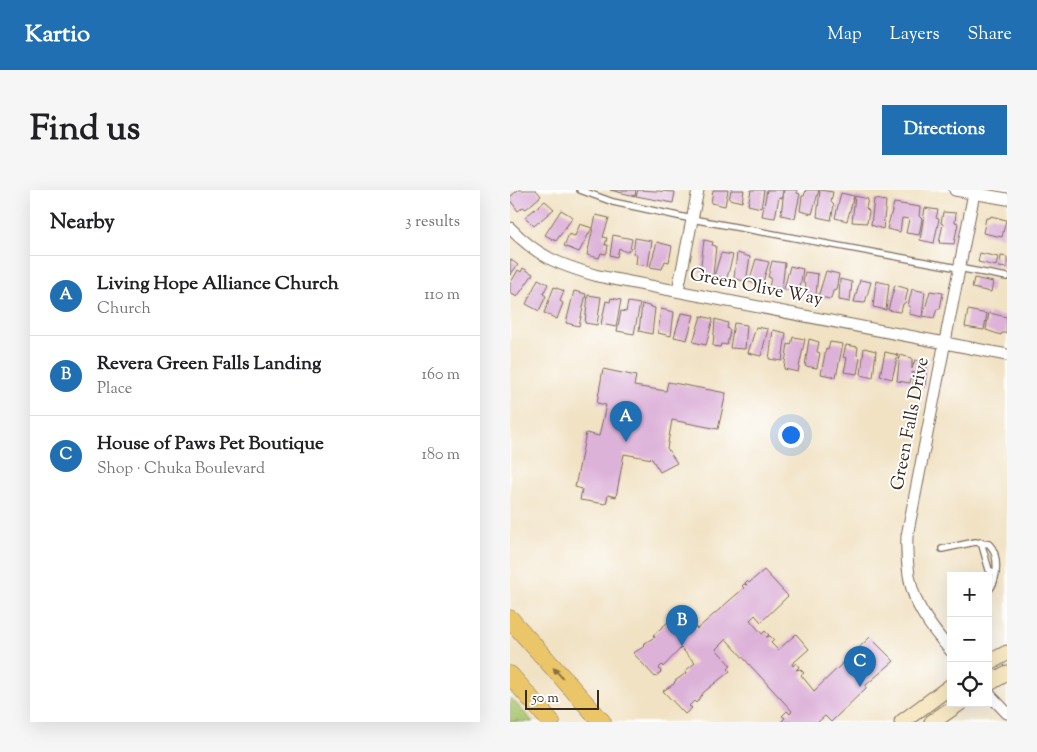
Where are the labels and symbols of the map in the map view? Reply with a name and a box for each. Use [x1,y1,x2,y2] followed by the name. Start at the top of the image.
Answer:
[687,262,825,314] street label: Green Olive Way
[885,355,937,493] street label: Green Falls Drive
[610,401,642,442] pin: A
[778,422,804,448] your location
[666,605,698,646] pin: B
[844,646,876,687] pin: C
[552,667,564,679] one-way arrow
[525,687,599,710] scale bar

